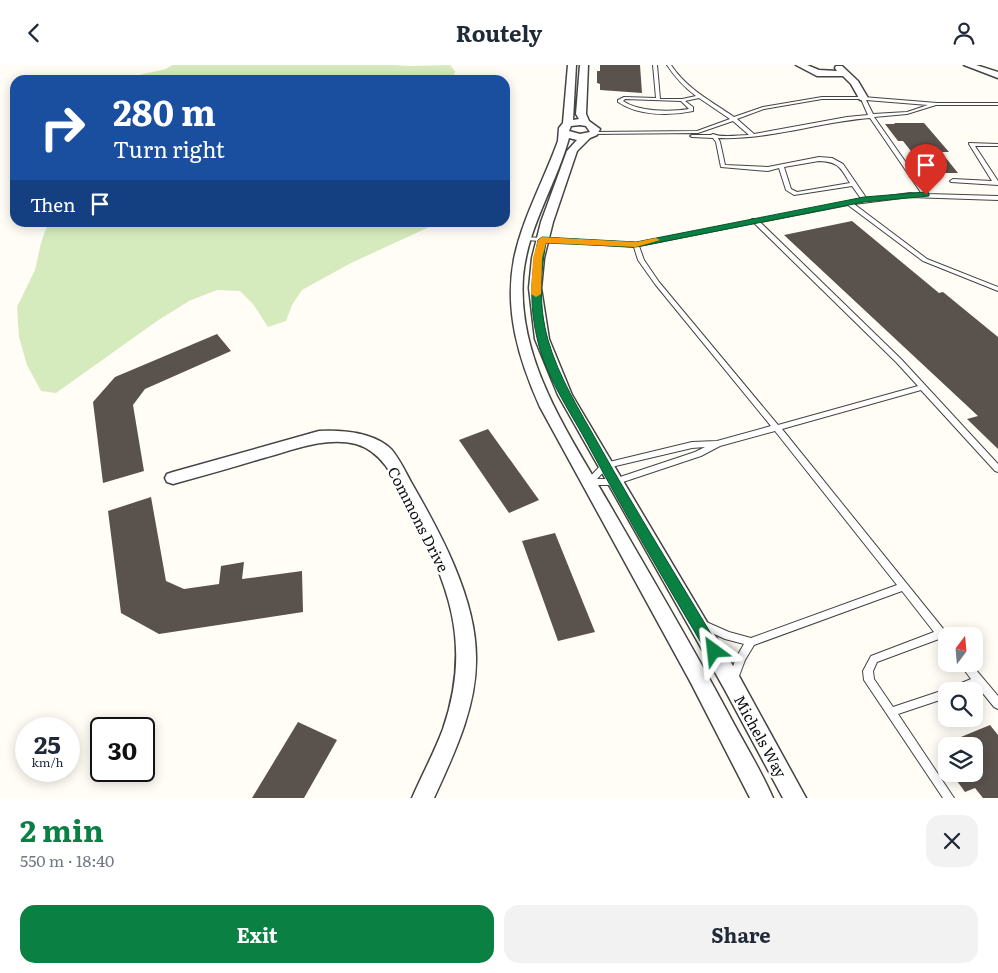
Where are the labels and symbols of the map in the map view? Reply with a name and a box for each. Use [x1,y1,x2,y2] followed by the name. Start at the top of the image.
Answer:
[905,144,947,195] pin
[383,462,456,576] street label: Commons Drive
[687,624,739,676] position arrow
[938,627,982,673] north arrow
[729,690,793,782] street label: Michels Way
[90,717,155,782] speed limit sign: 30

